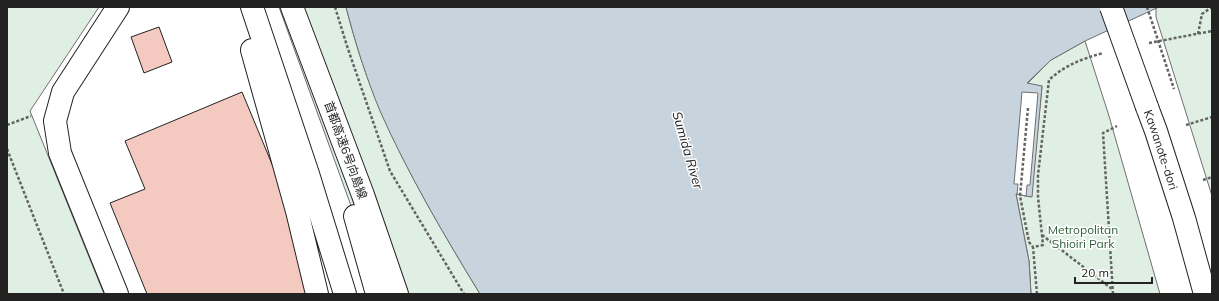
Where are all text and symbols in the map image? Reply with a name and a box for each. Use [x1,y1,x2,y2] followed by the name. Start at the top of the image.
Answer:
[321,99,371,201] street label: 首都高速6号向島線
[1141,107,1182,192] street label: Kawanote-dori
[669,109,707,192] water label: Sumida River
[1048,222,1118,251] park label: Metropolitan Shioiri Park
[1075,259,1152,285] scale bar
[1081,265,1109,280] text: 20 m

